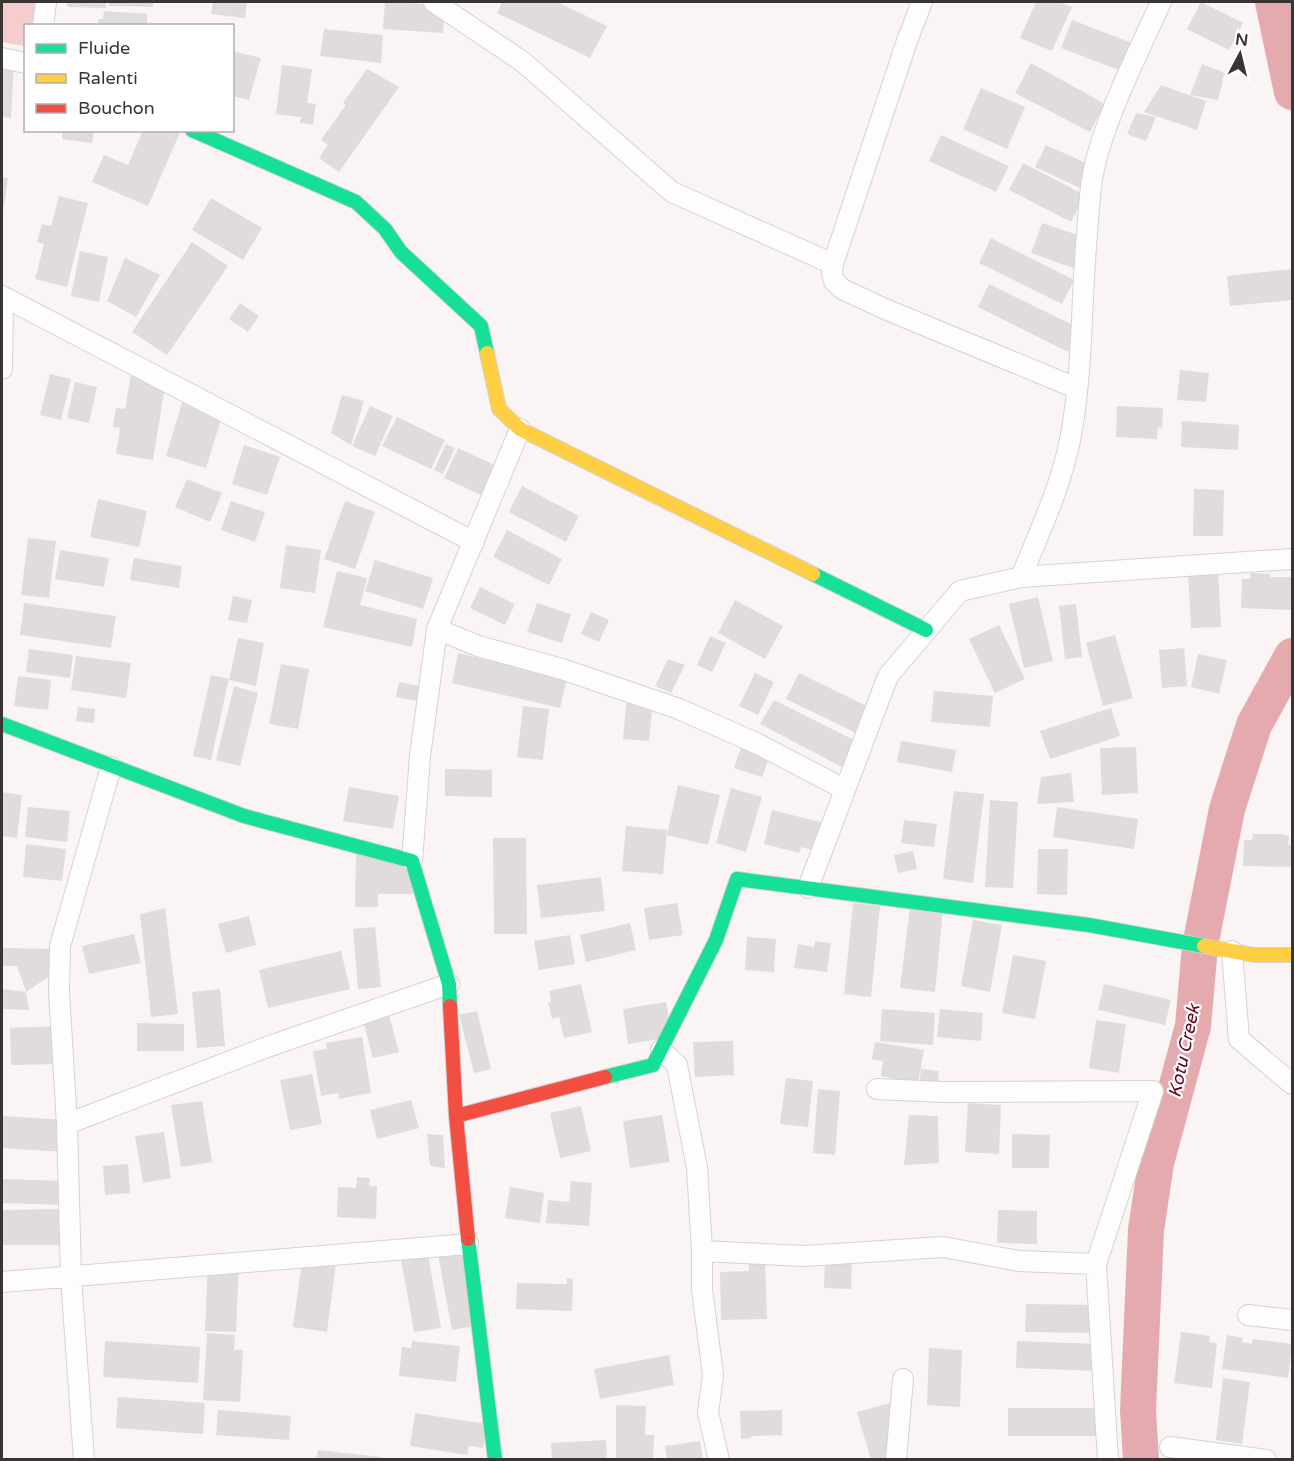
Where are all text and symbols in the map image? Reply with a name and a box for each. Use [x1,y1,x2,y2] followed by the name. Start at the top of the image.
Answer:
[24,24,234,132] legend
[1210,24,1270,84] north arrow
[1234,29,1249,51] text: N
[78,37,130,59] text: Fluide
[78,67,138,89] text: Ralenti
[78,97,155,119] text: Bouchon
[1163,1001,1205,1100] water label: Kotu Creek

